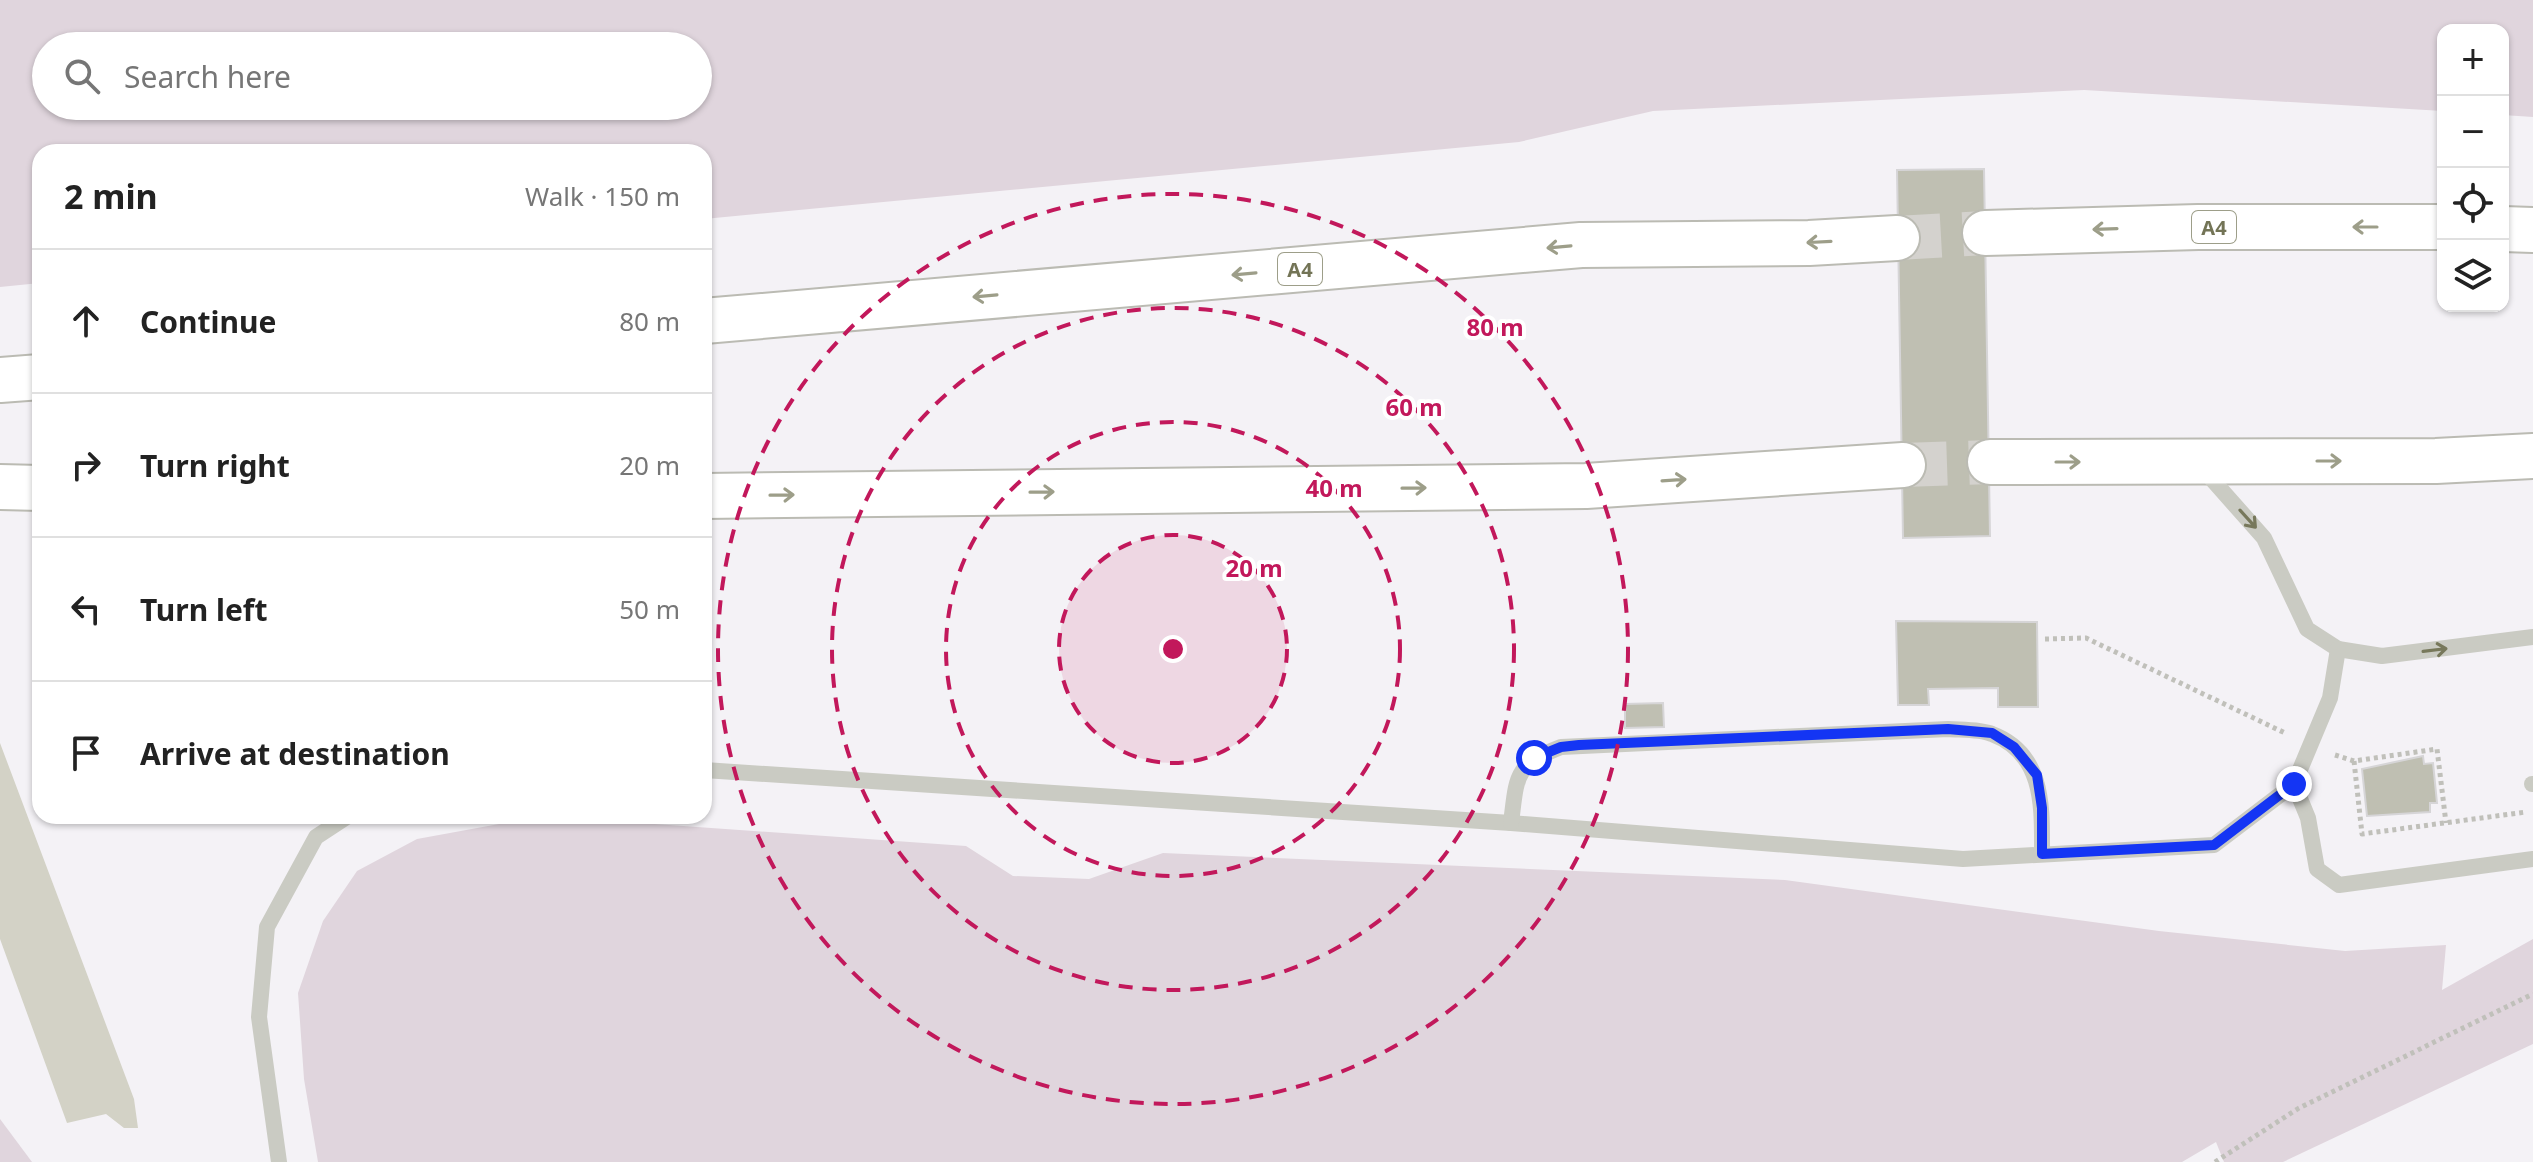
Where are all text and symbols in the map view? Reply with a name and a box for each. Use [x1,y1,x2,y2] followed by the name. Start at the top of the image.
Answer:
[2437,24,2509,312] map controls
[2437,24,2509,96] button: +
[32,32,712,120] search box
[60,54,104,98] icon: search
[124,56,291,97] text: Search here
[2437,96,2509,168] button: −
[2437,168,2509,240] button: locate
[64,173,158,219] text: 2 min
[525,178,680,214] text: Walk · 150 m
[2192,211,2236,243] road number: A4
[2352,219,2379,235] one-way arrow
[2092,222,2119,237] one-way arrow
[1806,235,1833,250] one-way arrow
[1546,239,1573,254] one-way arrow
[2437,240,2509,312] button: layers
[1278,253,1322,285] road number: A4
[1231,267,1258,282] one-way arrow
[972,289,999,304] one-way arrow
[64,299,108,343] icon: ahead
[140,301,276,342] text: Continue
[619,303,680,339] text: 80 m
[1466,310,1524,343] text: 80 m
[1385,390,1443,423] text: 60 m
[64,443,108,487] icon: right
[140,445,290,486] text: Turn right
[619,447,680,483] text: 20 m
[2315,453,2342,469] one-way arrow
[2054,454,2081,470] one-way arrow
[1305,471,1363,504] text: 40 m
[1660,472,1687,487] one-way arrow
[1400,480,1427,496] one-way arrow
[1028,484,1055,500] one-way arrow
[768,487,795,503] one-way arrow
[2238,509,2256,529] one-way arrow
[1225,551,1283,584] text: 20 m
[64,587,108,631] icon: left
[140,589,268,630] text: Turn left
[619,591,680,627] text: 50 m
[1159,635,1187,663] centre of rings
[2421,642,2448,657] one-way arrow
[64,731,108,775] icon: arrive
[140,733,450,774] text: Arrive at destination
[1516,740,1552,776] route start
[2276,766,2312,802] route end

